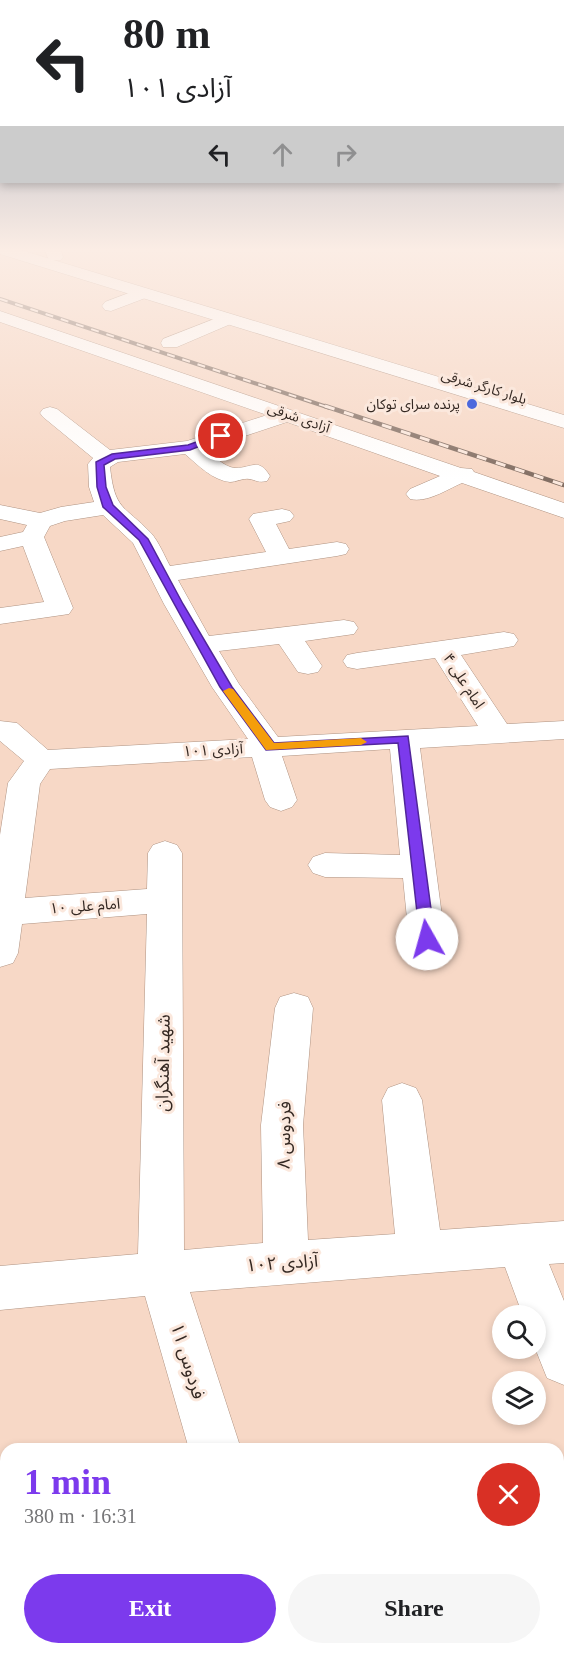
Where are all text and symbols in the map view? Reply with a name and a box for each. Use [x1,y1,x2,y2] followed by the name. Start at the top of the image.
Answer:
[123,11,211,57] text: 80 m
[24,24,102,102] icon: left
[123,73,232,103] text: آزادی ۱۰۱
[203,138,236,171] icon: left
[266,138,299,171] icon: ahead
[329,138,362,171] icon: right
[439,367,529,408] street label: بلوار کارگر شرقی
[366,397,460,414] place label: پرنده سرای توکان
[465,397,479,411] marker: پرنده سرای توکان
[266,400,333,437] street label: آزادی شرقی
[195,410,246,461] pin
[204,419,237,452] icon: arrive
[438,651,488,713] street label: امام علی ۴
[182,740,244,761] street label: آزادی ۱۰۱
[49,896,121,919] street label: امام علی ۱۰
[395,907,459,971] position arrow
[152,1014,175,1112] street label: شهید آهنگران
[273,1101,296,1169] street label: فردوس ۸
[245,1250,320,1276] street label: آزادی ۱۰۲
[492,1305,546,1425] map controls
[492,1305,546,1359] button: search
[166,1321,209,1402] street label: فردوس ۱۱
[492,1371,546,1425] button: layers
[24,1462,111,1502] text: 1 min
[477,1463,540,1526] button: close
[24,1505,137,1527] text: 380 m · 16:31
[24,1574,276,1643] button: Exit
[288,1574,540,1643] button: Share

